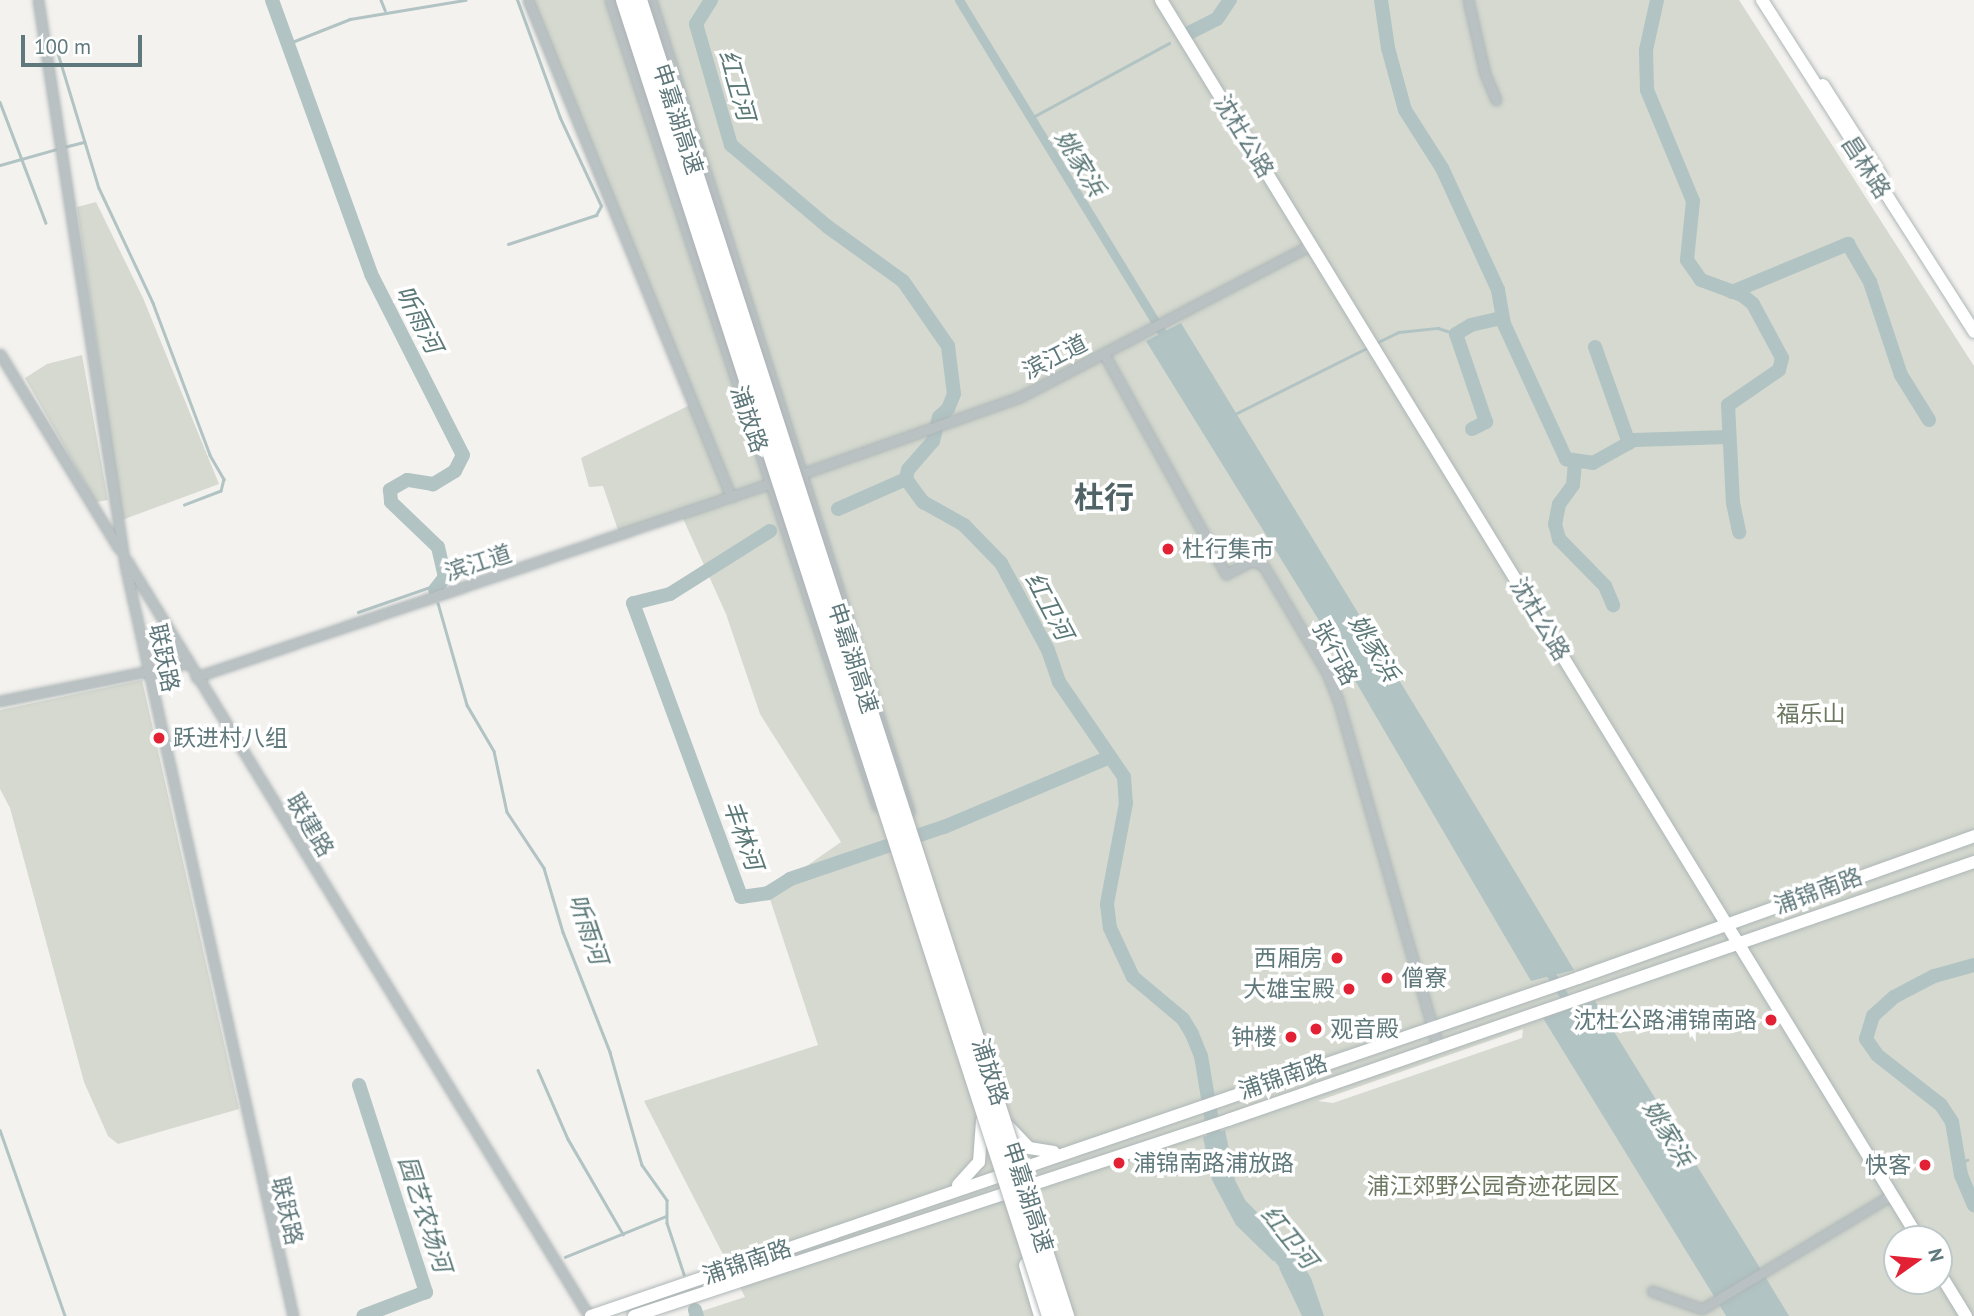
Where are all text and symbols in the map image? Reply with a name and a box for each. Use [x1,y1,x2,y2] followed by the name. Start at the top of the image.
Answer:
[24,21,145,65] scale bar
[34,33,91,60] text: 100 m
[713,46,761,124] water label: 红卫河
[647,60,709,178] street label: 申嘉湖高速
[1208,89,1280,183] street label: 沈杜公路
[1049,125,1111,201] water label: 姚家浜
[1836,131,1896,203] street label: 昌林路
[390,280,448,358] water label: 听雨河
[1018,329,1092,385] street label: 滨江道
[725,382,773,456] street label: 浦放路
[1074,479,1134,515] district label: 杜行
[1182,535,1274,563] place label: 杜行集市
[441,539,515,587] street label: 滨江道
[1160,541,1176,557] marker: 杜行集市
[1019,567,1079,645] water label: 红卫河
[1504,572,1576,666] street label: 沈杜公路
[822,599,884,717] street label: 申嘉湖高速
[1343,610,1405,686] water label: 姚家浜
[1307,616,1363,690] street label: 张行路
[143,621,185,695] street label: 联跃路
[1777,700,1845,728] park label: 福乐山
[173,724,288,752] place label: 跃进村八组
[151,730,167,746] marker: 跃进村八组
[280,788,340,862] street label: 联建路
[717,796,769,874] water label: 丰林河
[1770,862,1866,920] street label: 浦锦南路
[563,890,613,968] water label: 听雨河
[1254,944,1323,972] place label: 西厢房
[1329,950,1345,966] marker: 西厢房
[1401,964,1447,992] place label: 僧寮
[1379,970,1395,986] marker: 僧寮
[1243,975,1335,1003] place label: 大雄宝殿
[1341,981,1357,997] marker: 大雄宝殿
[1573,1006,1757,1034] place label: 沈杜公路浦锦南路
[1763,1012,1779,1028] marker: 沈杜公路浦锦南路
[1330,1015,1399,1043] place label: 观音殿
[1308,1021,1324,1037] marker: 观音殿
[1231,1023,1277,1051] place label: 钟楼
[1283,1029,1299,1045] marker: 钟楼
[966,1035,1014,1109] street label: 浦放路
[1235,1049,1331,1105] street label: 浦锦南路
[1637,1095,1699,1171] water label: 姚家浜
[997,1138,1059,1256] street label: 申嘉湖高速
[1133,1149,1294,1177] place label: 浦锦南路浦放路
[1865,1151,1911,1179] place label: 快客
[393,1152,457,1276] water label: 园艺农场河
[1111,1155,1127,1171] marker: 浦锦南路浦放路
[1917,1157,1933,1173] marker: 快客
[1367,1172,1619,1200] park label: 浦江郊野公园奇迹花园区
[266,1174,308,1248] street label: 联跃路
[1255,1200,1323,1274] water label: 红卫河
[1883,1225,1953,1295] north arrow
[699,1234,795,1290] street label: 浦锦南路
[1923,1246,1950,1264] text: N

